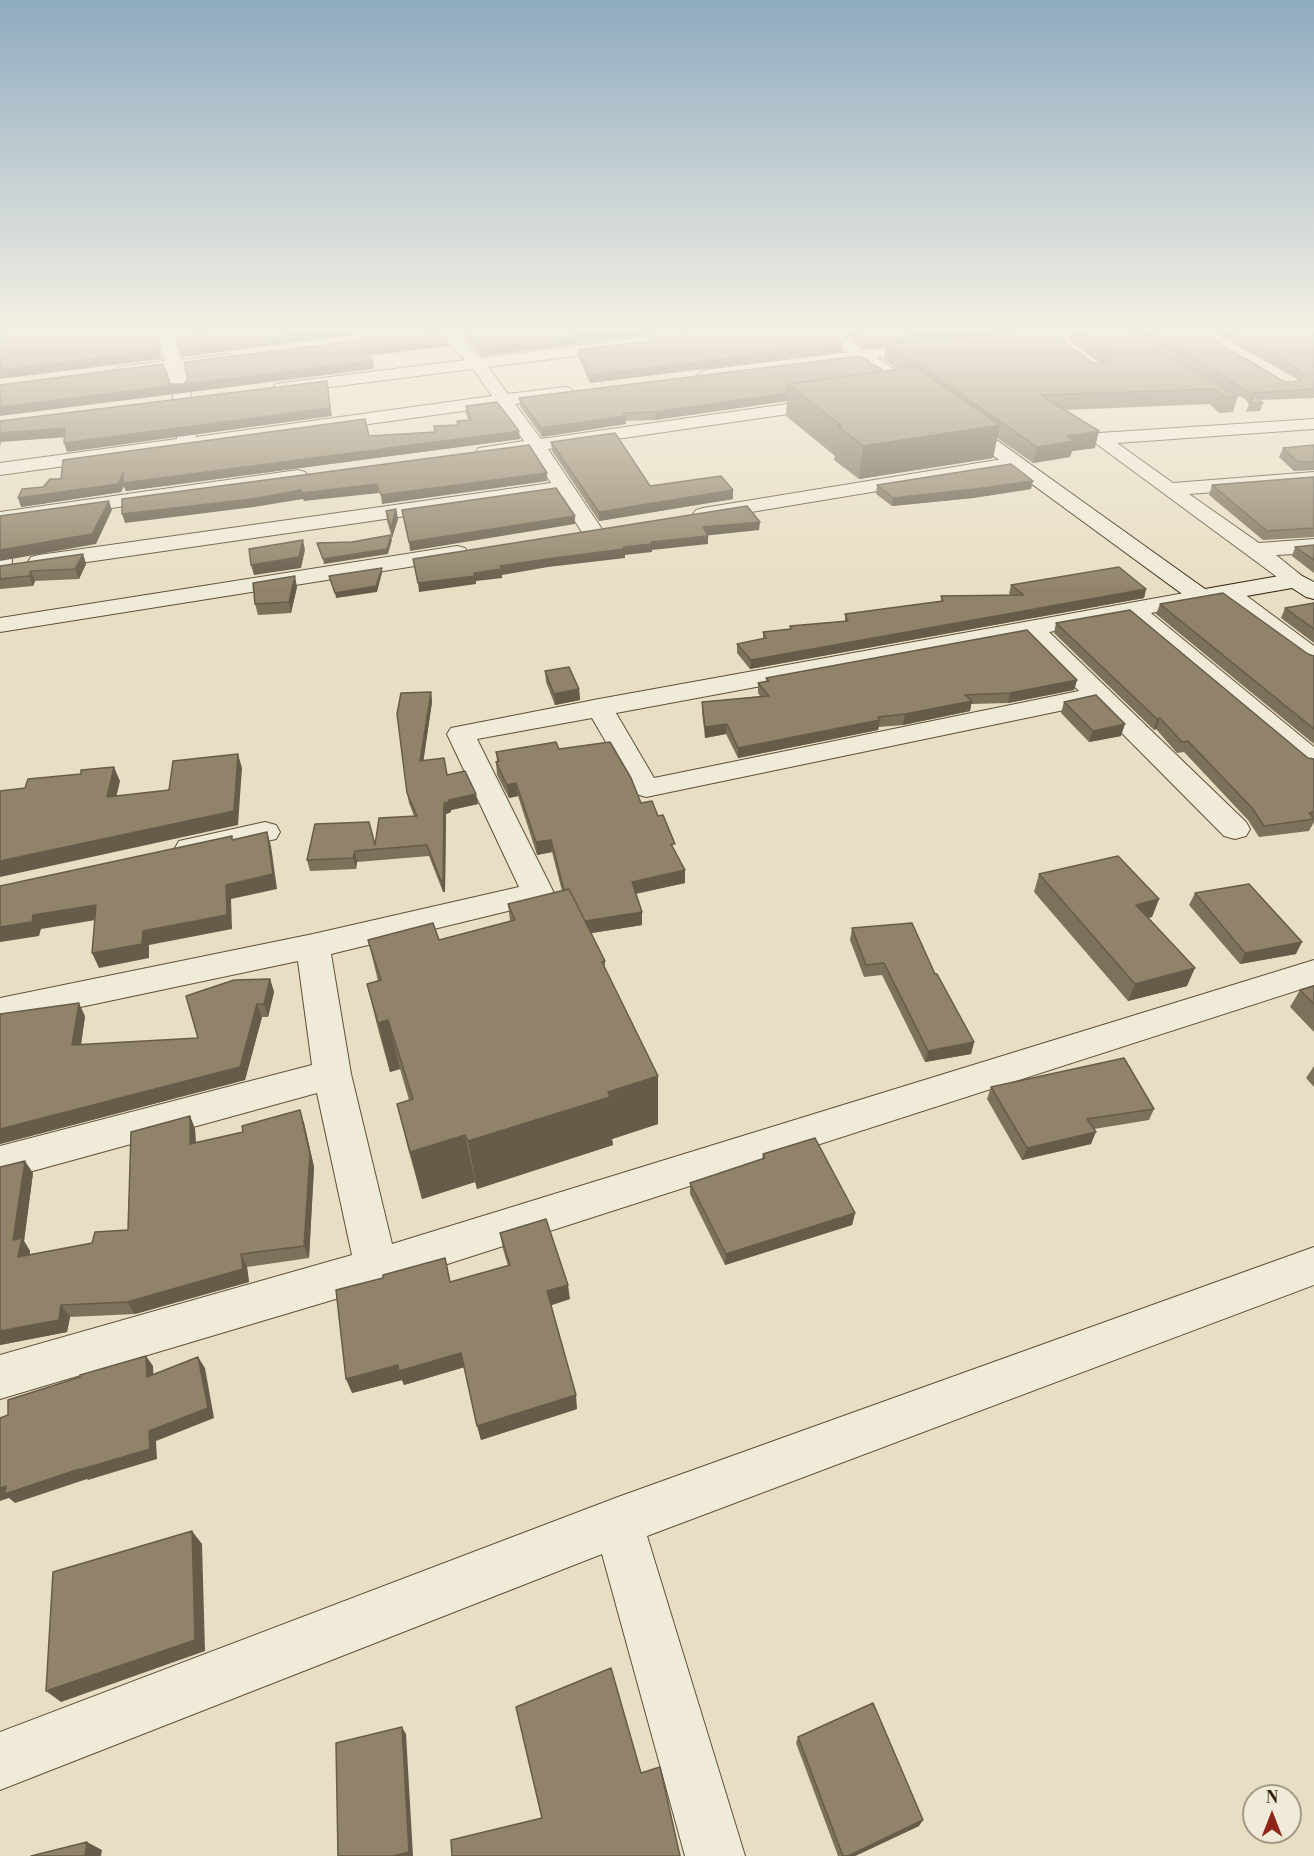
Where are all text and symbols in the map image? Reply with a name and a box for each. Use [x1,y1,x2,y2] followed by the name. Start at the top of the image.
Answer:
[1242,1784,1302,1844] north arrow
[1266,1788,1278,1808] text: N

